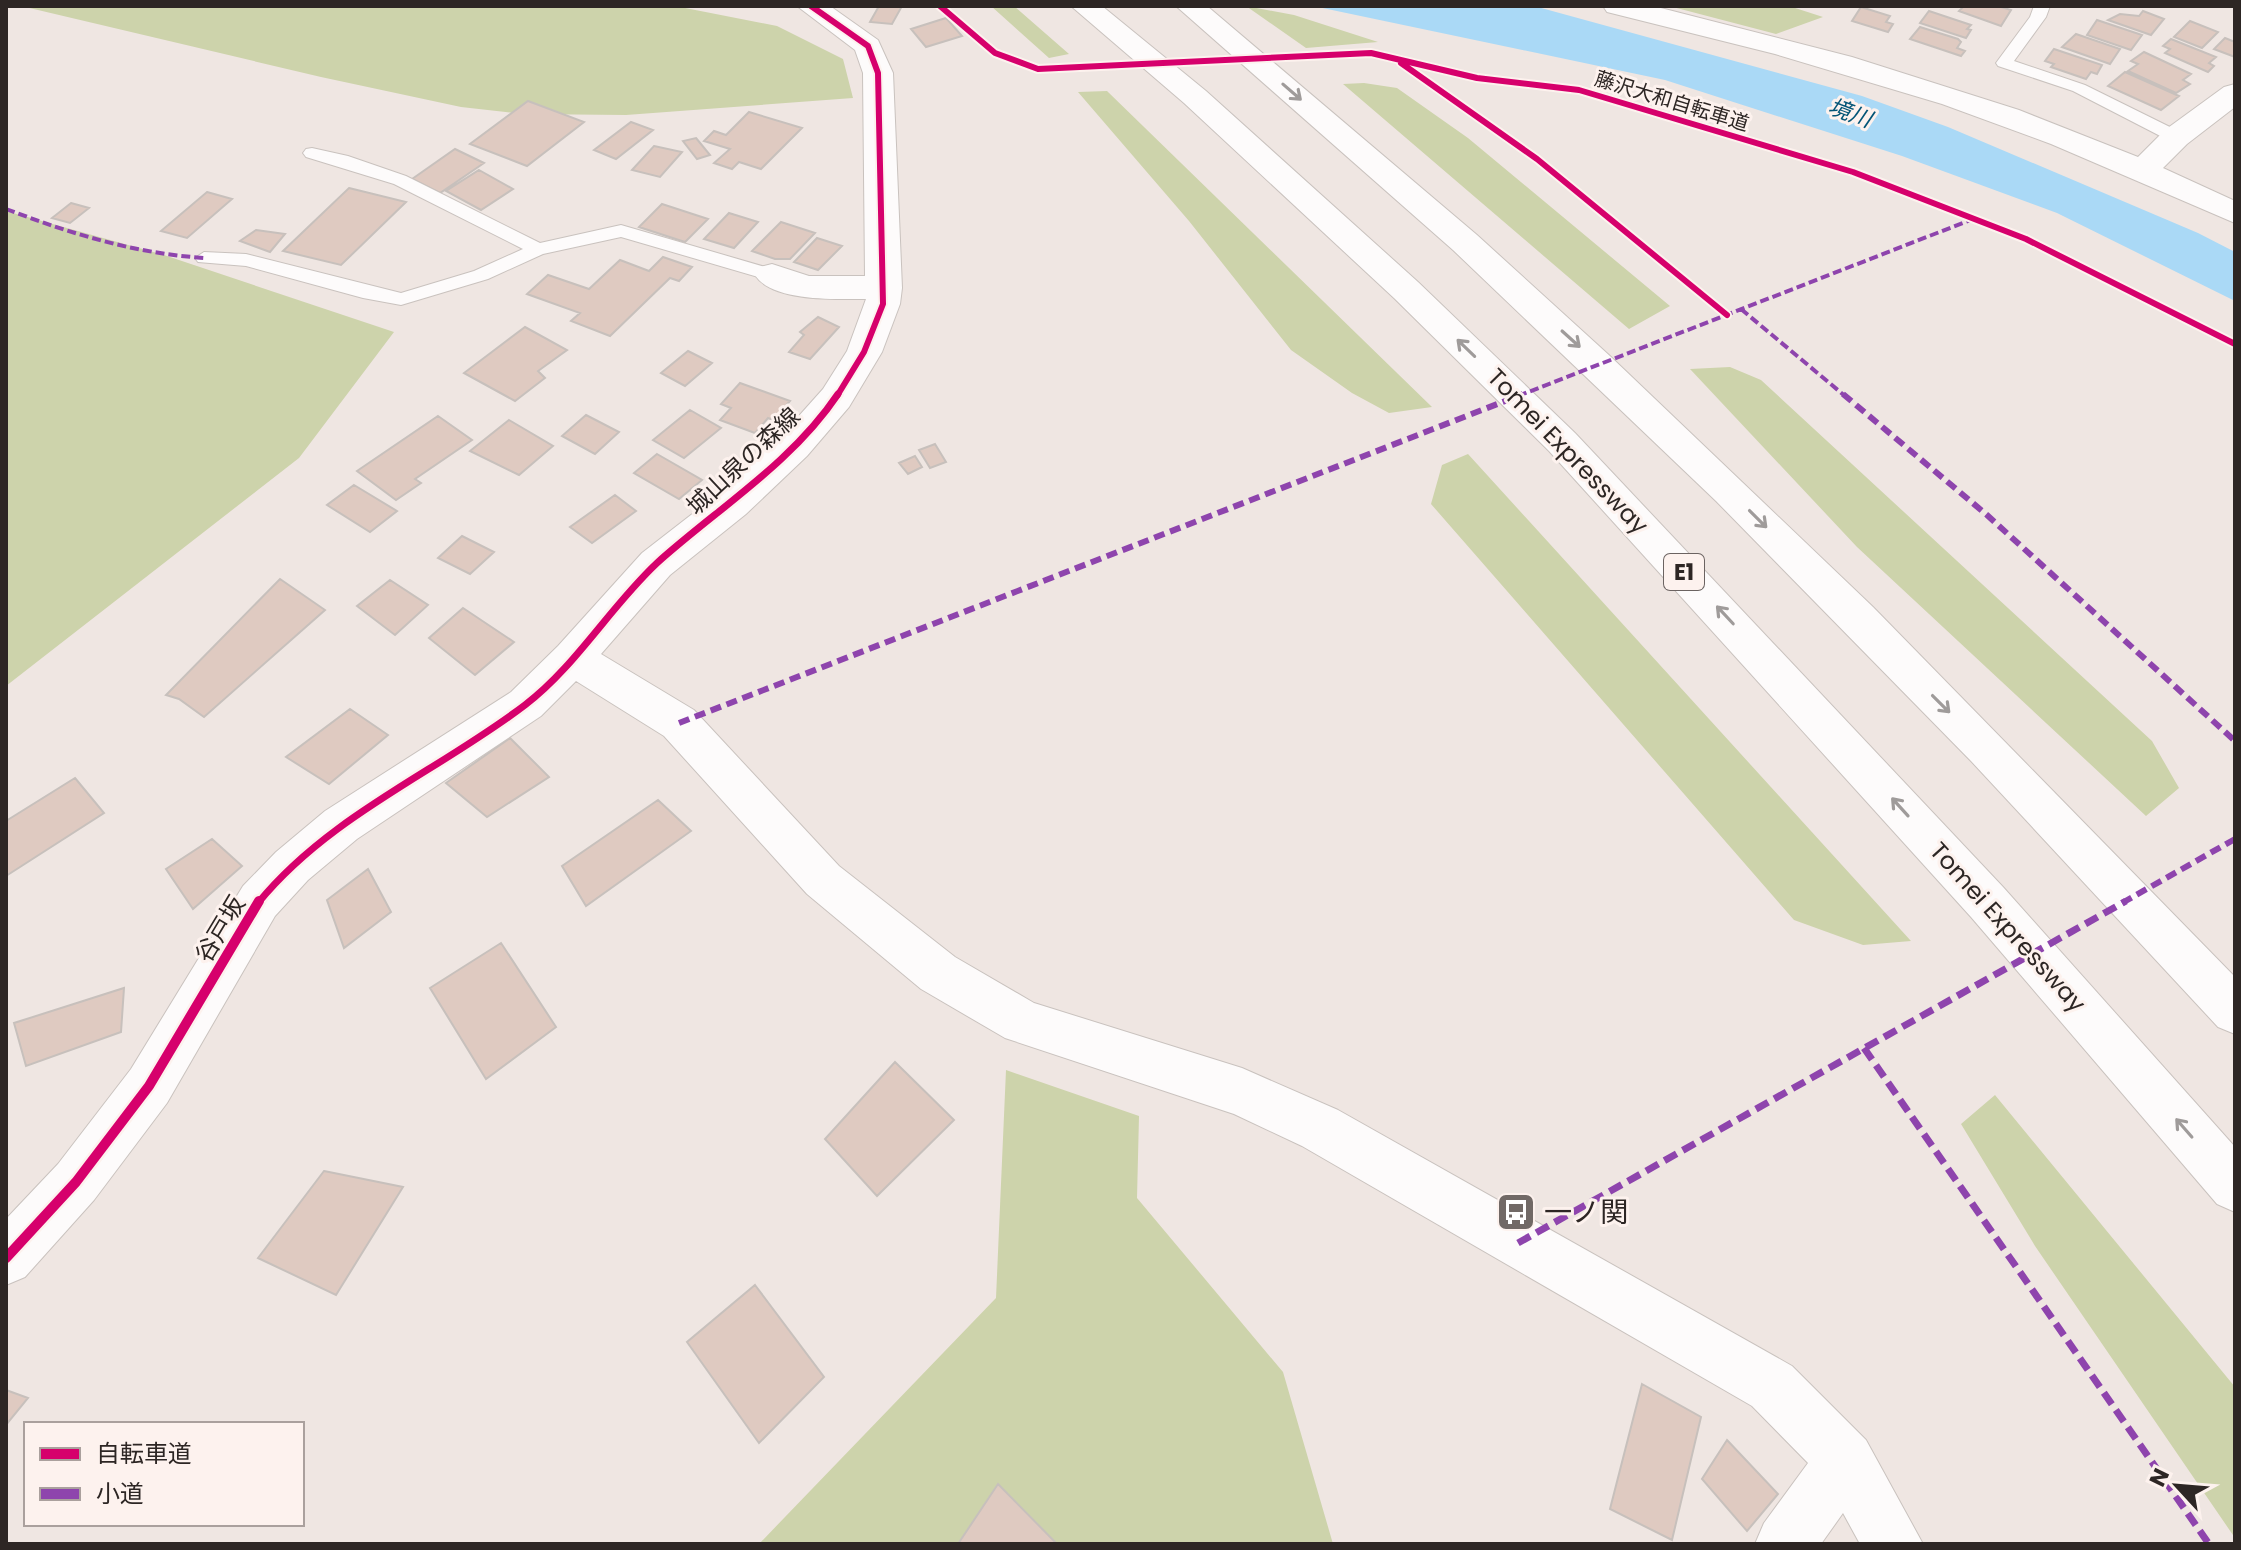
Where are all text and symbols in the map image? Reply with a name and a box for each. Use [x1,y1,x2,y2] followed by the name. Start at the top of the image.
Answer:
[1591,64,1753,138] street label: 藤沢大和自転車道
[1282,83,1302,101] one-way arrow
[1824,91,1878,136] water label: 境川
[1560,330,1580,348] one-way arrow
[1457,339,1476,358] one-way arrow
[1480,361,1656,541] street label: Tomei Expressway
[679,400,807,522] street label: 城山泉の森線
[1748,509,1767,528] one-way arrow
[1664,554,1704,590] road number: E1
[1716,606,1734,626] one-way arrow
[1931,694,1950,713] one-way arrow
[1891,797,1910,817] one-way arrow
[1923,835,2094,1020] street label: Tomei Expressway
[187,890,253,968] street label: 谷戸坂
[2175,1118,2193,1138] one-way arrow
[1495,1191,1537,1233] bus stop icon: 一ノ関
[1544,1193,1628,1232] place label: 一ノ関
[24,1422,304,1526] legend
[96,1437,192,1470] text: 自転車道
[2137,1446,2217,1526] north arrow
[2142,1463,2177,1492] text: N
[96,1477,144,1510] text: 小道

